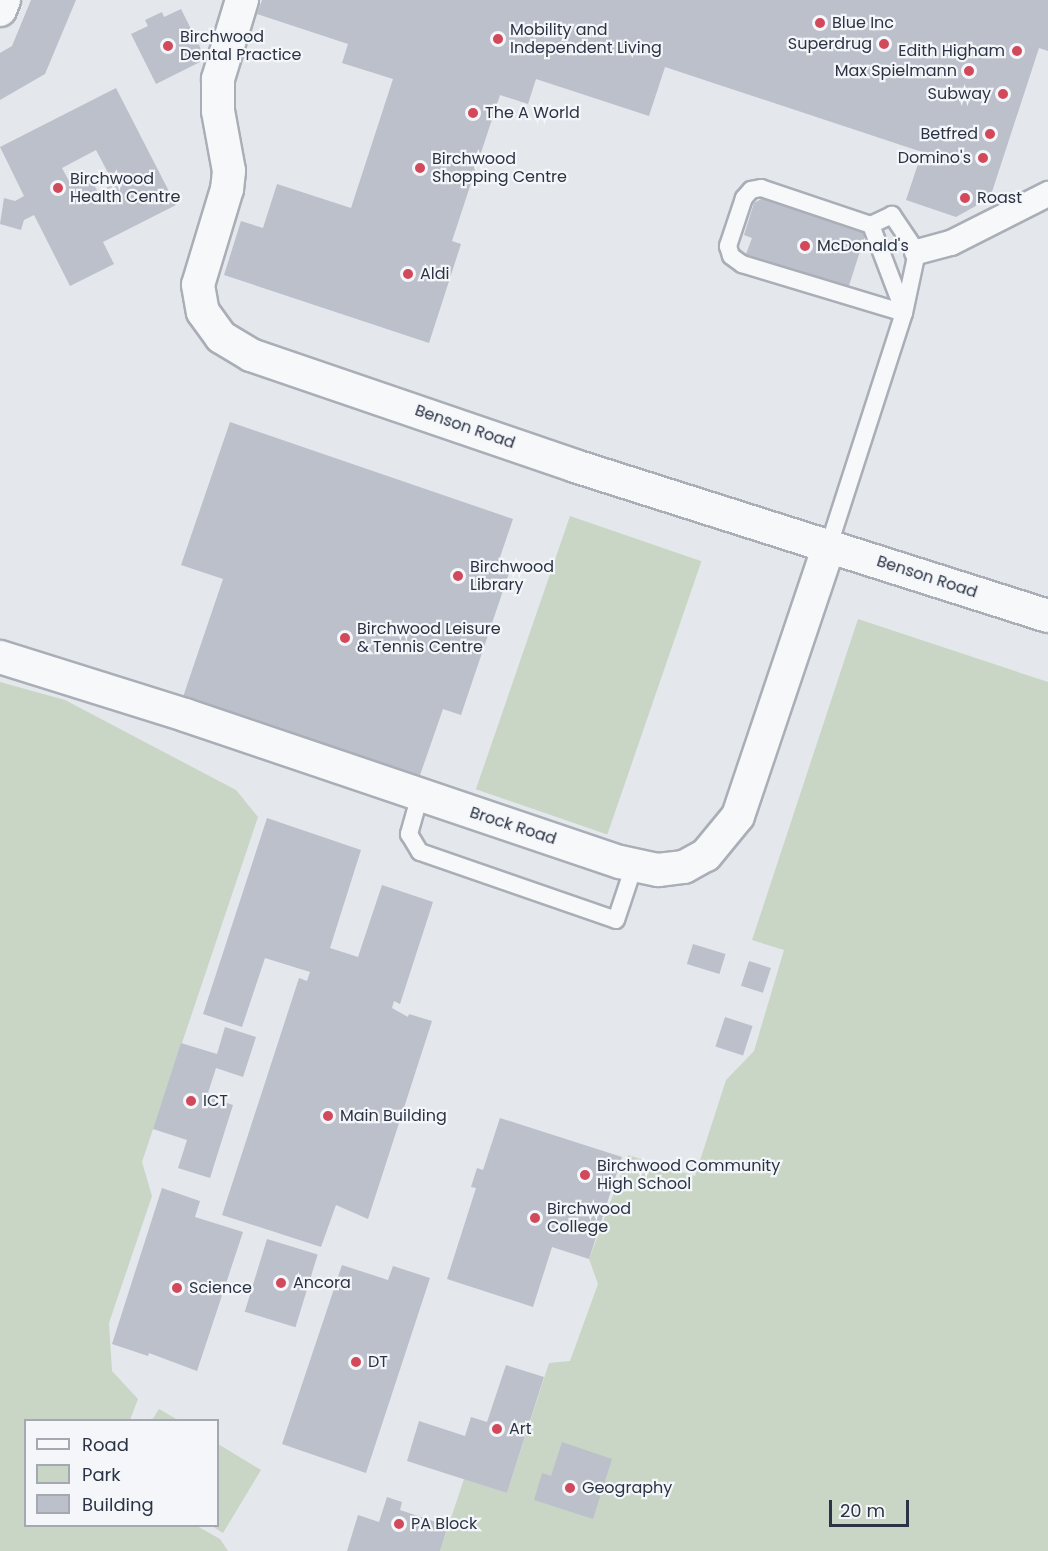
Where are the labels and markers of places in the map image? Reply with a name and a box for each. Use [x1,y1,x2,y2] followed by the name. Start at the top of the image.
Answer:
[832,13,894,33] place label: Blue Inc
[813,16,827,30] marker: Blue Inc
[510,20,662,58] place label: Mobility and Independent Living
[180,27,301,65] place label: Birchwood Dental Practice
[491,32,505,46] marker: Mobility and Independent Living
[788,34,872,54] place label: Superdrug
[877,37,891,51] marker: Superdrug
[161,39,175,53] marker: Birchwood Dental Practice
[898,41,1005,61] place label: Edith Higham
[1010,44,1024,58] marker: Edith Higham
[835,61,957,81] place label: Max Spielmann
[962,64,976,78] marker: Max Spielmann
[928,84,991,104] place label: Subway
[996,87,1010,101] marker: Subway
[485,103,580,123] place label: The A World
[466,106,480,120] marker: The A World
[920,124,978,144] place label: Betfred
[983,127,997,141] marker: Betfred
[898,148,971,168] place label: Domino's
[432,149,567,187] place label: Birchwood Shopping Centre
[976,151,990,165] marker: Domino's
[413,161,427,175] marker: Birchwood Shopping Centre
[70,169,180,207] place label: Birchwood Health Centre
[51,181,65,195] marker: Birchwood Health Centre
[977,188,1022,208] place label: Roast
[958,191,972,205] marker: Roast
[817,236,909,256] place label: McDonald's
[798,239,812,253] marker: McDonald's
[420,264,449,284] place label: Aldi
[401,267,415,281] marker: Aldi
[470,557,554,595] place label: Birchwood Library
[451,569,465,583] marker: Birchwood Library
[357,619,501,657] place label: Birchwood Leisure & Tennis Centre
[338,631,352,645] marker: Birchwood Leisure & Tennis Centre
[203,1091,228,1111] place label: ICT
[184,1094,198,1108] marker: ICT
[340,1106,447,1126] place label: Main Building
[321,1109,335,1123] marker: Main Building
[597,1156,780,1194] place label: Birchwood Community High School
[578,1168,592,1182] marker: Birchwood Community High School
[547,1199,631,1237] place label: Birchwood College
[528,1211,542,1225] marker: Birchwood College
[293,1273,351,1293] place label: Ancora
[274,1276,288,1290] marker: Ancora
[189,1278,252,1298] place label: Science
[170,1281,184,1295] marker: Science
[368,1352,388,1372] place label: DT
[349,1355,363,1369] marker: DT
[509,1419,532,1439] place label: Art
[490,1422,504,1436] marker: Art
[582,1478,672,1498] place label: Geography
[563,1481,577,1495] marker: Geography
[411,1514,477,1534] place label: PA Block
[392,1517,406,1531] marker: PA Block

